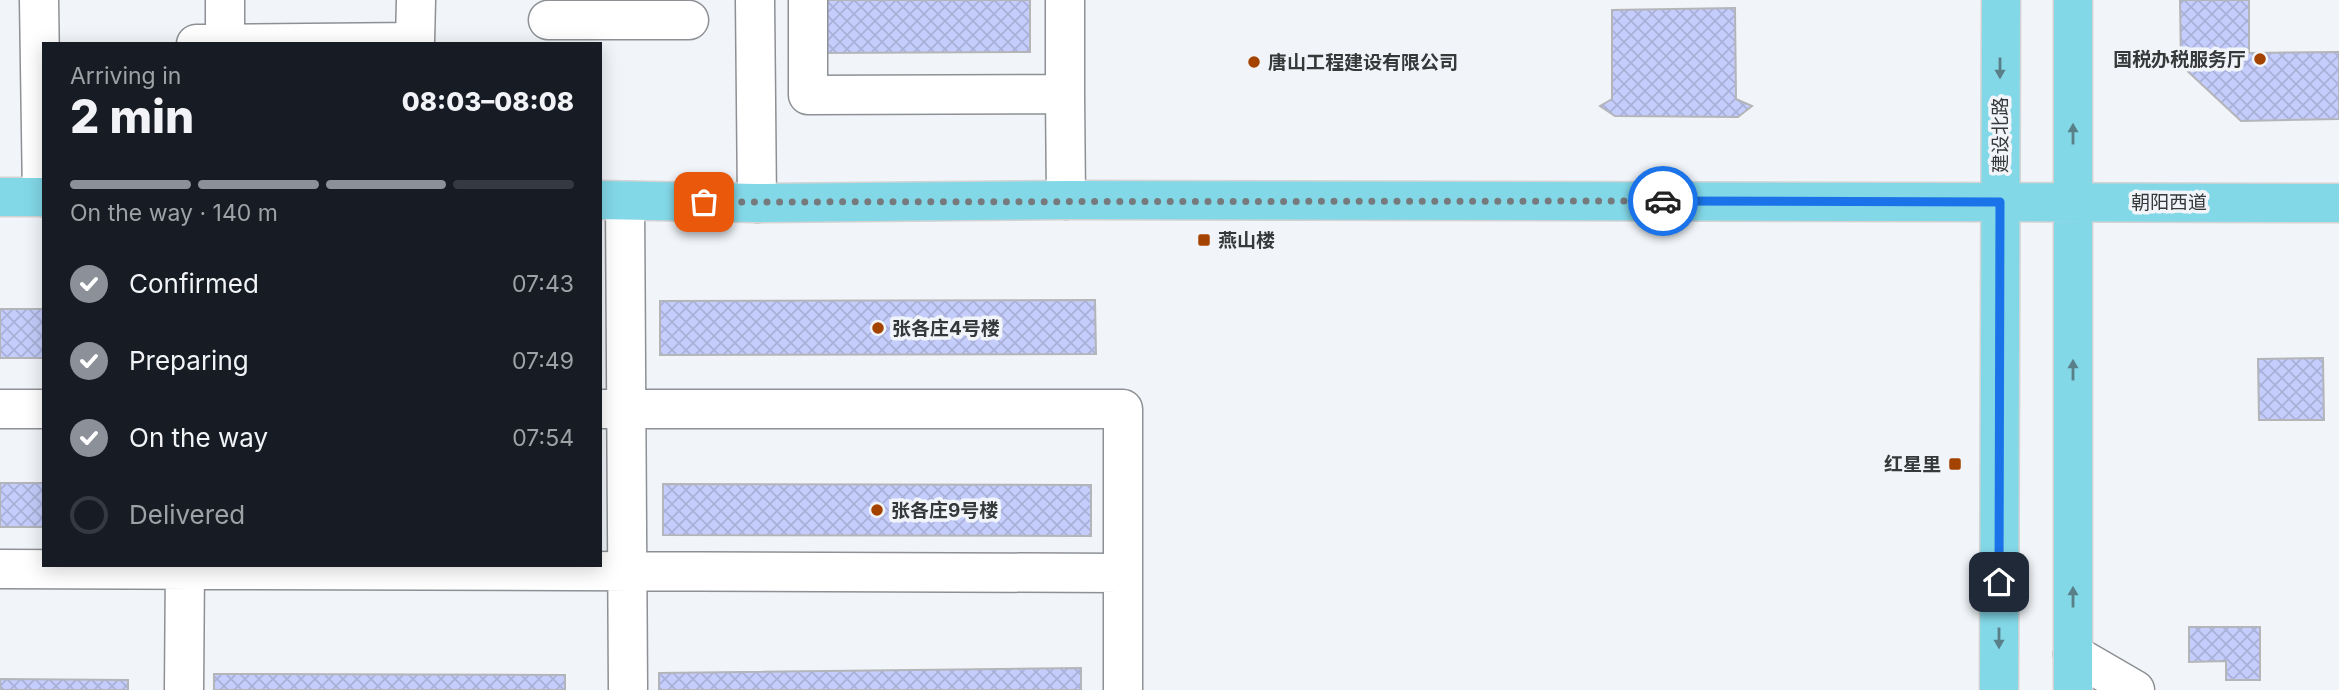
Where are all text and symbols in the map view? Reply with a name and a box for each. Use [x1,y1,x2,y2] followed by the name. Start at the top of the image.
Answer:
[2113,48,2246,71] place label: 国税办税服务厅
[1268,51,1458,74] place label: 唐山工程建设有限公司
[2252,51,2268,67] marker: 国税办税服务厅
[1246,54,1262,70] marker: 唐山工程建设有限公司
[1995,57,2006,79] one-way arrow
[70,62,181,90] text: Arriving in
[402,86,574,117] text: 08:03–08:08
[70,88,194,144] text: 2 min
[1989,97,2012,173] street label: 建设北路
[2067,122,2079,144] one-way arrow
[1628,166,1698,236] courier
[674,172,734,232] pin
[1644,182,1682,220] icon: car
[685,183,723,221] icon: bag
[2131,191,2207,214] street label: 朝阳西道
[70,199,278,227] text: On the way · 140 m
[1218,229,1275,252] place label: 燕山楼
[1196,232,1212,248] marker: 燕山楼
[70,265,108,303] icon: check
[129,268,259,299] text: Confirmed
[512,270,574,298] text: 07:43
[892,317,1000,340] place label: 张各庄4号楼
[870,320,886,336] marker: 张各庄4号楼
[70,342,108,380] icon: check
[129,345,249,376] text: Preparing
[512,347,574,375] text: 07:49
[2067,359,2079,381] one-way arrow
[70,419,108,457] icon: check
[129,422,268,453] text: On the way
[512,424,574,452] text: 07:54
[1884,453,1941,476] place label: 红星里
[1947,456,1963,472] marker: 红星里
[129,499,245,530] text: Delivered
[891,499,998,522] place label: 张各庄9号楼
[869,502,885,518] marker: 张各庄9号楼
[1969,552,2029,612] pin
[1980,563,2018,601] icon: home
[2067,586,2079,608] one-way arrow
[1993,627,2005,649] one-way arrow

